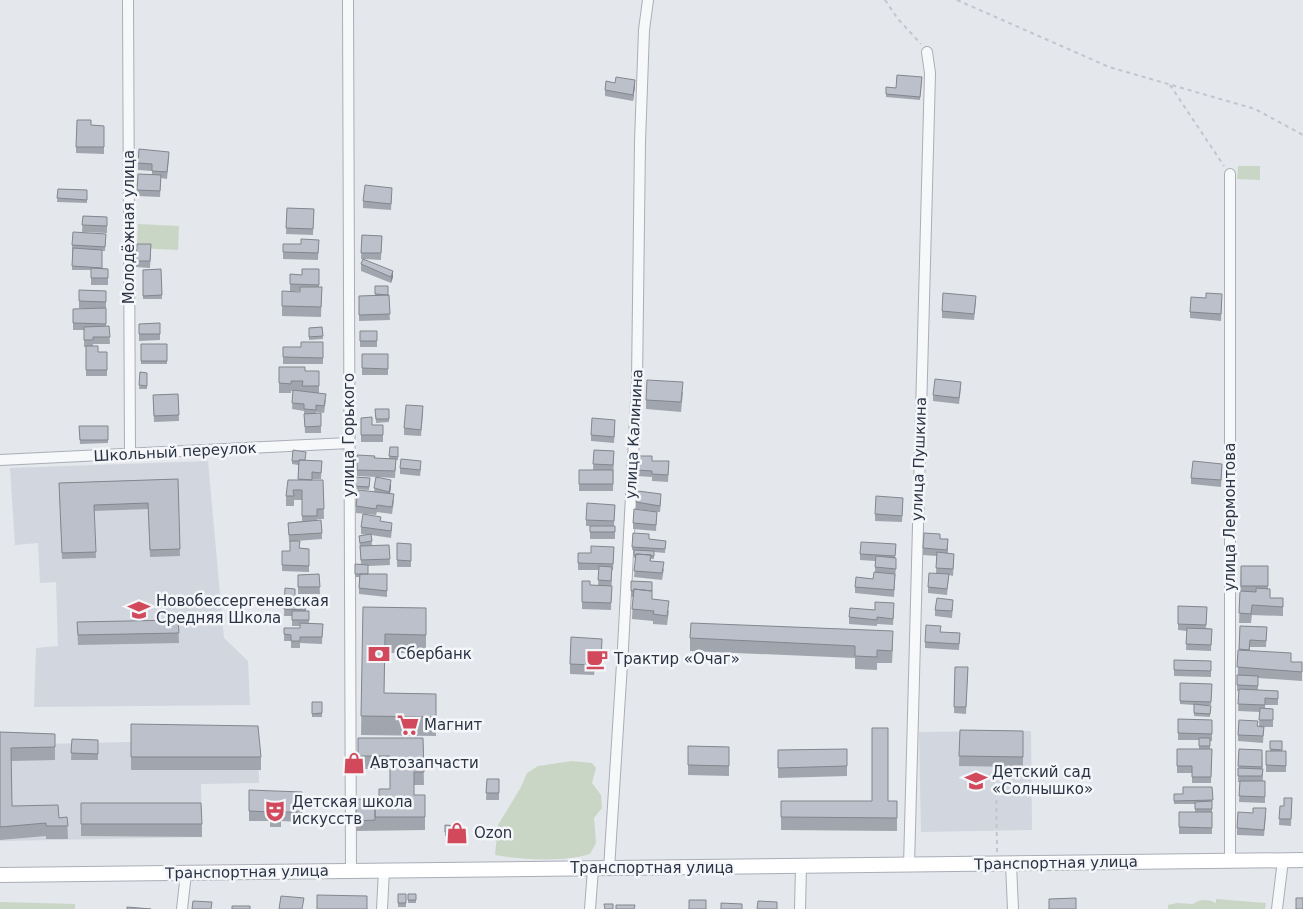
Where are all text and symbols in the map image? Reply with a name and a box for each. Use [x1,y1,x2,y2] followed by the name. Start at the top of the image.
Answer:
[120,150,138,304] street label: Молодёжная улица
[622,369,646,499] street label: улица Калинина
[340,373,358,497] street label: улица Горького
[908,397,930,521] street label: улица Пушкина
[93,439,257,465] street label: Школьный переулок
[1221,443,1239,591] street label: улица Лермонтова
[156,592,329,627] place label: Новобессергеневская Средняя Школа
[126,597,152,623] school or university icon: Новобессергеневская Средняя Школа
[366,641,392,667] bank icon: Сбербанк
[396,645,472,663] place label: Сбербанк
[584,646,610,672] cafe icon: Трактир «Очаг»
[613,650,740,668] place label: Трактир «Очаг»
[395,712,421,738] supermarket icon: Магнит
[424,716,483,734] place label: Магнит
[341,750,367,776] shop icon: Автозапчасти
[370,754,479,772] place label: Автозапчасти
[992,763,1093,798] place label: Детский сад «Солнышко»
[963,768,989,794] school or university icon: Детский сад «Солнышко»
[292,793,413,828] place label: Детская школа искусств
[262,798,288,824] theatre icon: Детская школа искусств
[444,820,470,846] shop icon: Ozon
[474,824,512,842] place label: Ozon
[973,853,1138,873] street label: Транспортная улица
[569,859,734,877] street label: Транспортная улица
[164,862,329,882] street label: Транспортная улица

